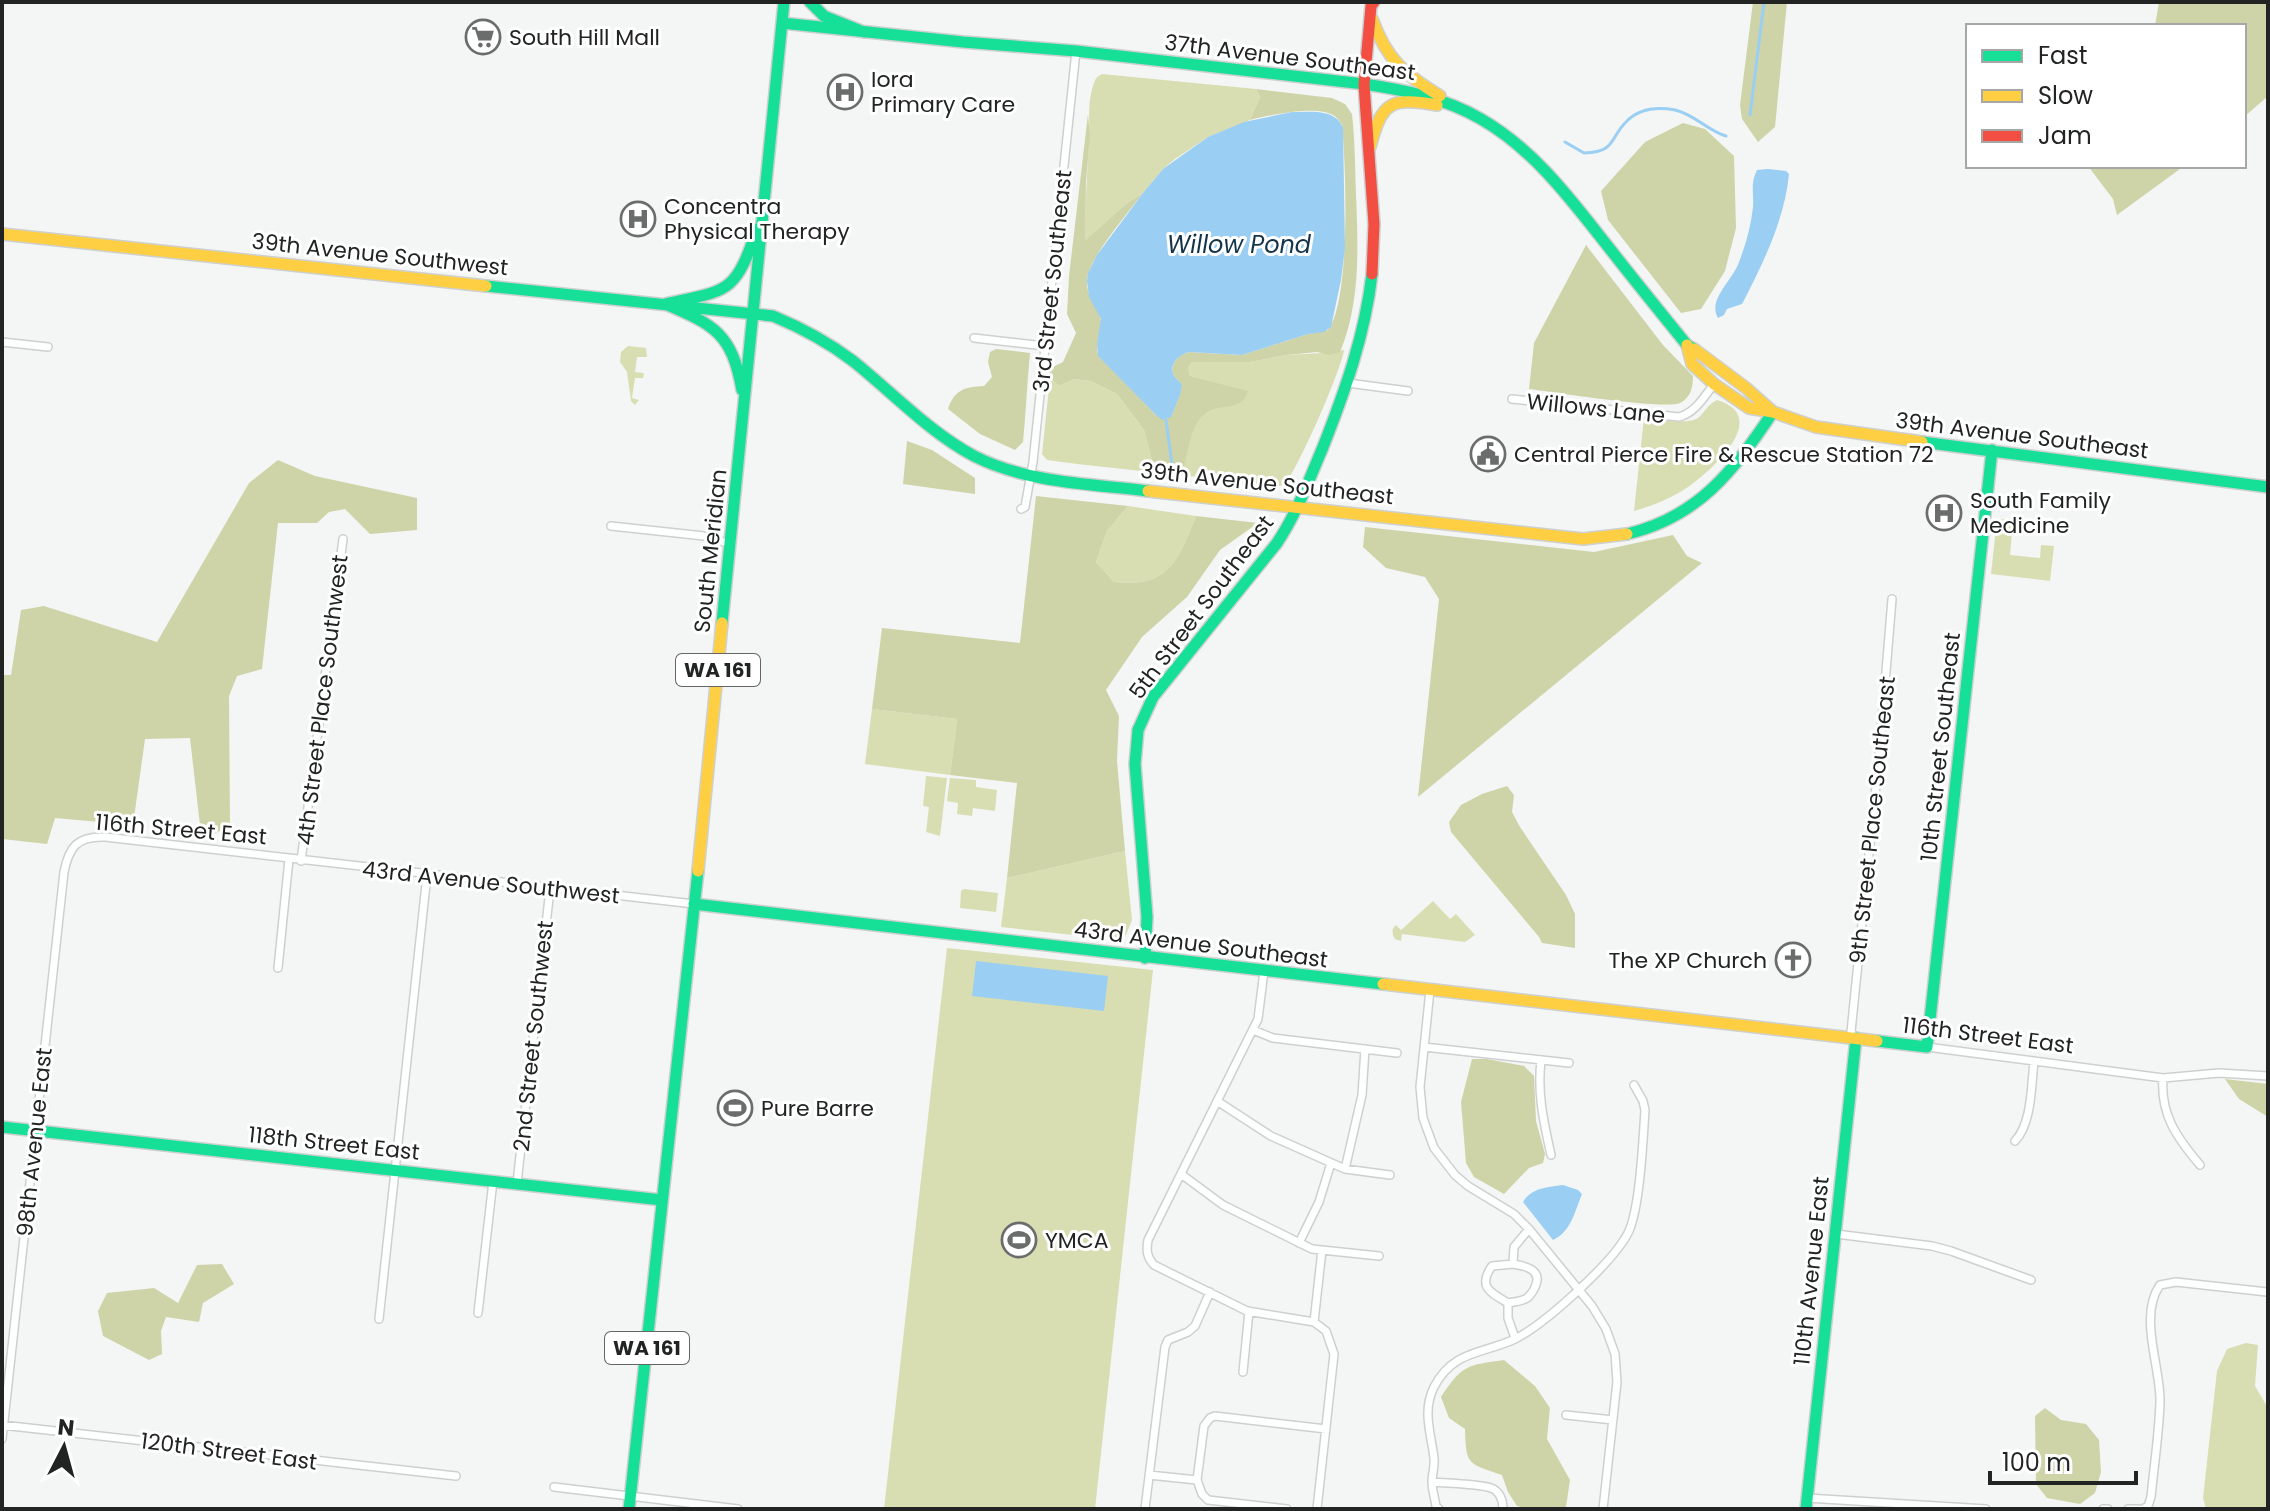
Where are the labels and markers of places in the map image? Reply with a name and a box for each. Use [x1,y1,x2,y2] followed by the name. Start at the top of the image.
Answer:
[464,18,502,56] supermarket icon: South Hill Mall
[509,22,660,53] place label: South Hill Mall
[871,64,1015,120] place label: Iora Primary Care
[826,73,864,111] hospital icon: Iora Primary Care
[664,191,850,247] place label: Concentra Physical Therapy
[619,200,657,238] hospital icon: Concentra Physical Therapy
[1469,435,1507,473] public building icon: Central Pierce Fire & Rescue Station 72
[1514,439,1934,470] place label: Central Pierce Fire & Rescue Station 72
[1970,485,2111,541] place label: South Family Medicine
[1925,494,1963,532] hospital icon: South Family Medicine
[1774,941,1812,979] church icon: The XP Church
[1608,945,1767,976] place label: The XP Church
[716,1089,754,1127] sports icon: Pure Barre
[761,1093,874,1124] place label: Pure Barre
[1000,1221,1038,1259] sports icon: YMCA
[1045,1225,1109,1256] place label: YMCA

